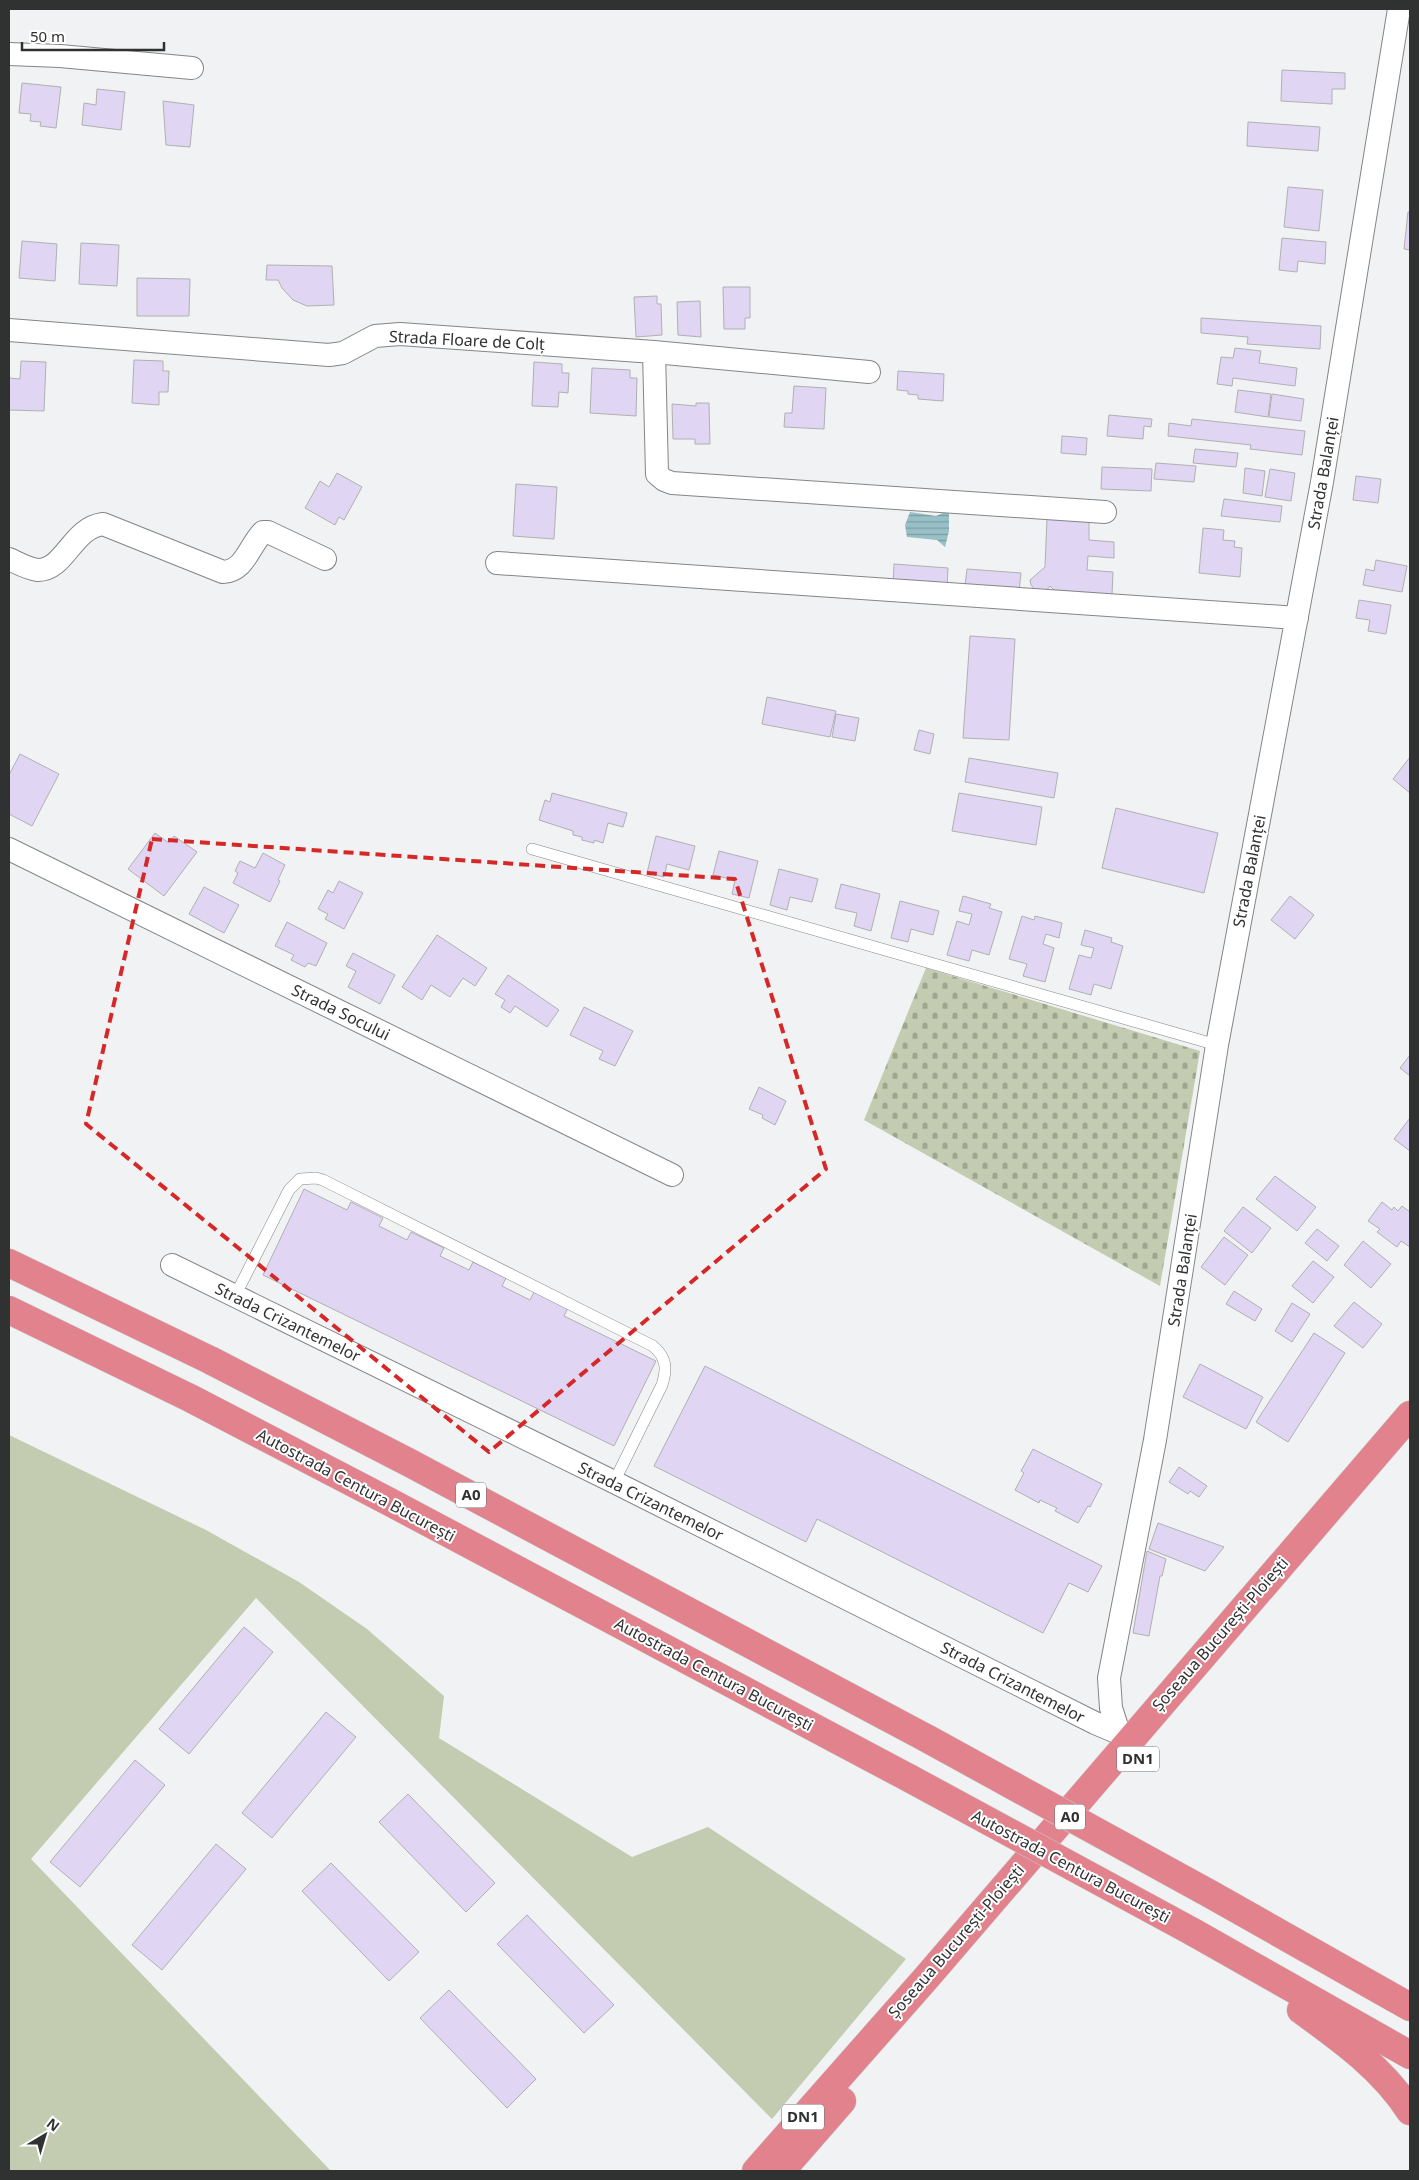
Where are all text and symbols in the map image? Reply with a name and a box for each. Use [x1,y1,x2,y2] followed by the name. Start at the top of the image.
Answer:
[22,20,165,52] scale bar
[30,26,65,46] text: 50 m
[388,325,546,355] street label: Strada Floare de Colț
[1302,415,1344,531] street label: Strada Balanței
[1227,813,1271,929] street label: Strada Balanței
[288,979,394,1045] street label: Strada Socului
[1162,1212,1202,1328] street label: Strada Balanței
[212,1277,365,1367] street label: Strada Crizantemelor
[253,1423,459,1547] street label: Autostrada Centura București
[575,1456,728,1546] street label: Strada Crizantemelor
[456,1482,486,1508] road number: A0
[1147,1552,1293,1716] street label: Șoseaua București-Ploiești
[611,1612,817,1736] street label: Autostrada Centura București
[937,1636,1089,1728] street label: Strada Crizantemelor
[1117,1746,1159,1772] road number: DN1
[968,1804,1174,1928] street label: Autostrada Centura București
[1055,1804,1085,1830] road number: A0
[883,1859,1029,2023] street label: Șoseaua București-Ploiești
[782,2104,824,2130] road number: DN1
[20,2110,70,2160] north arrow
[43,2113,64,2135] text: N

